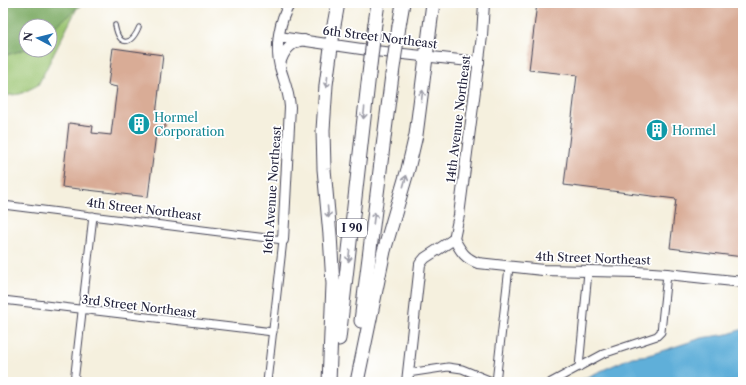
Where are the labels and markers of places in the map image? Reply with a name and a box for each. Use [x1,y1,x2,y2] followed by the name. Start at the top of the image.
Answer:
[154,110,225,139] place label: Hormel Corporation
[126,111,152,137] building icon: Hormel Corporation
[644,117,670,143] building icon: Hormel
[672,123,716,138] place label: Hormel

